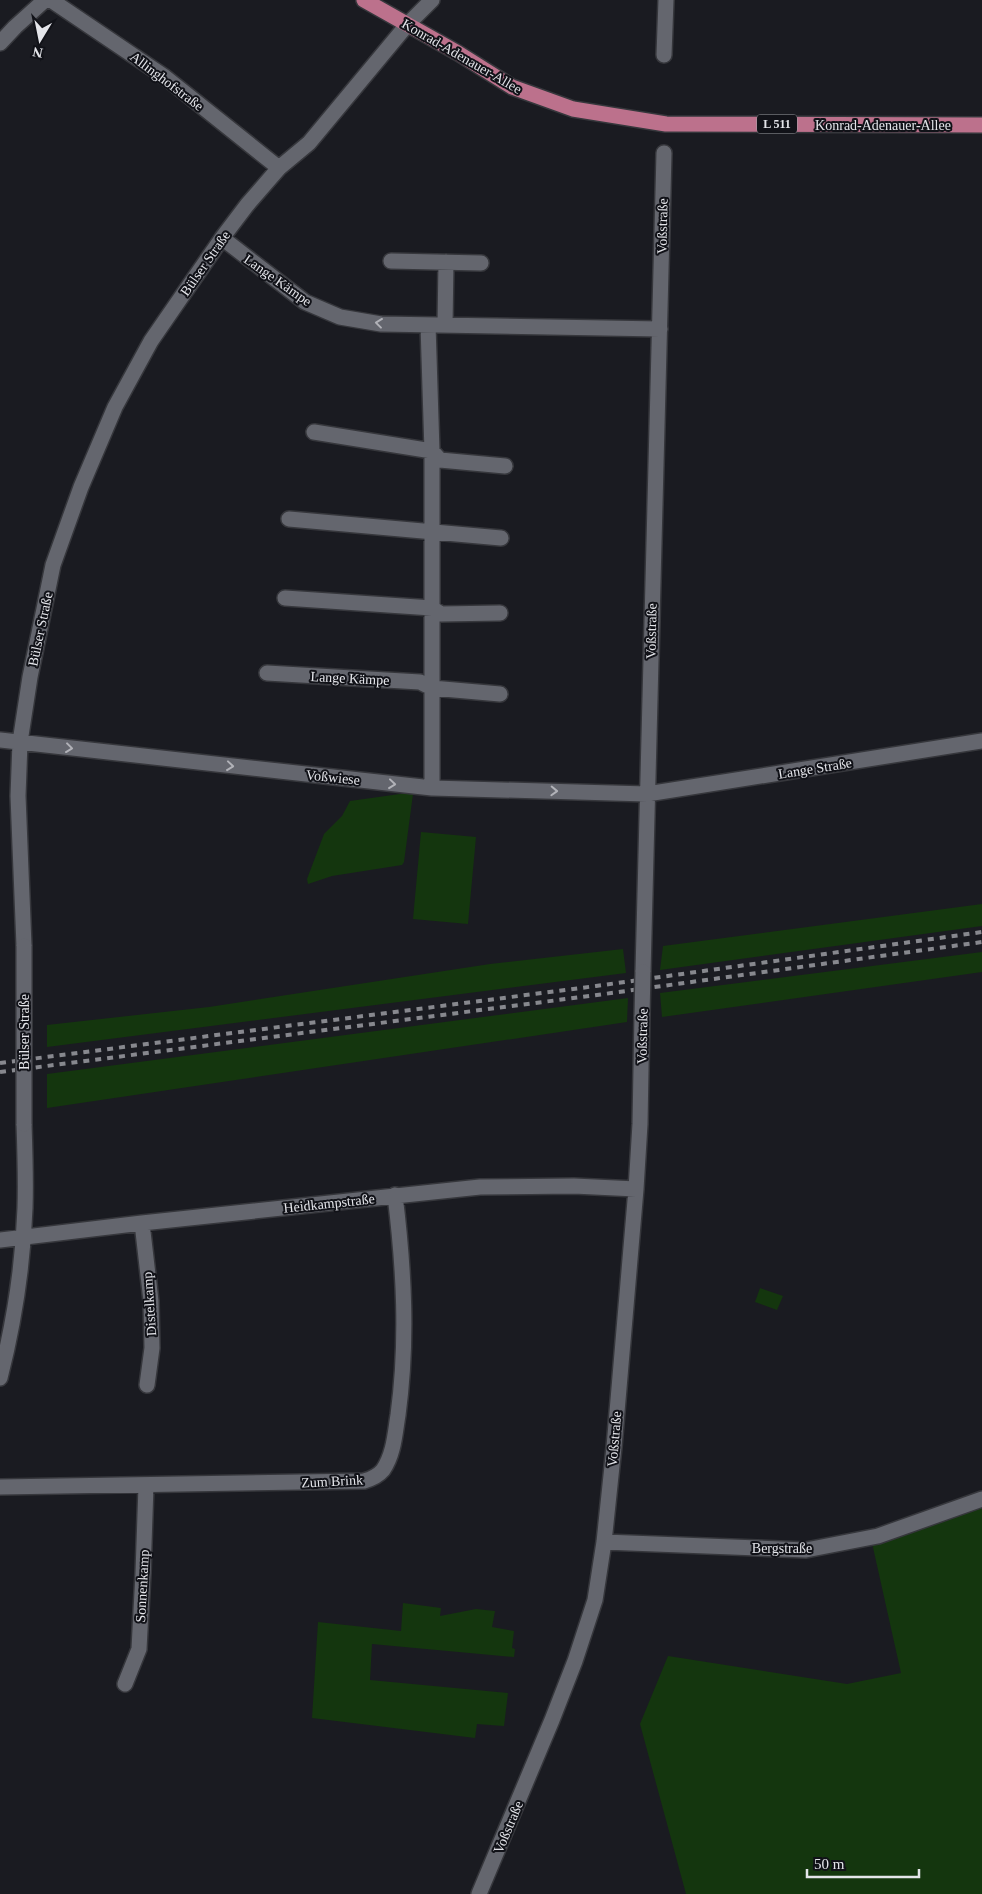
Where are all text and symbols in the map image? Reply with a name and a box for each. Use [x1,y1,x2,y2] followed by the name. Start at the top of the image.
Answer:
[15,15,65,65] north arrow
[399,16,524,97] street label: Konrad-Adenauer-Allee
[32,44,44,61] text: N
[127,49,206,114] street label: Allinghofstraße
[757,115,797,134] road number: L 511
[815,118,951,133] street label: Konrad-Adenauer-Allee
[655,198,670,254] street label: Voßstraße
[178,228,233,299] street label: Bülser Straße
[241,252,314,309] street label: Lange Kämpe
[375,318,383,329] one-way arrow
[25,590,56,668] street label: Bülser Straße
[644,603,659,659] street label: Voßstraße
[310,669,390,688] street label: Lange Kämpe
[65,742,73,753] one-way arrow
[777,755,853,782] street label: Lange Straße
[227,760,235,771] one-way arrow
[305,767,361,788] street label: Voßwiese
[388,778,396,789] one-way arrow
[550,786,558,797] one-way arrow
[17,994,32,1070] street label: Bülser Straße
[635,1008,650,1064] street label: Voßstraße
[283,1191,375,1216] street label: Heidkampstraße
[140,1271,159,1337] street label: Distelkamp
[605,1411,624,1467] street label: Voßstraße
[301,1472,363,1491] street label: Zum Brink
[752,1541,812,1556] street label: Bergstraße
[133,1549,152,1623] street label: Sonnenkamp
[491,1799,526,1856] street label: Voßstraße
[807,1846,920,1878] scale bar
[814,1856,845,1872] text: 50 m

